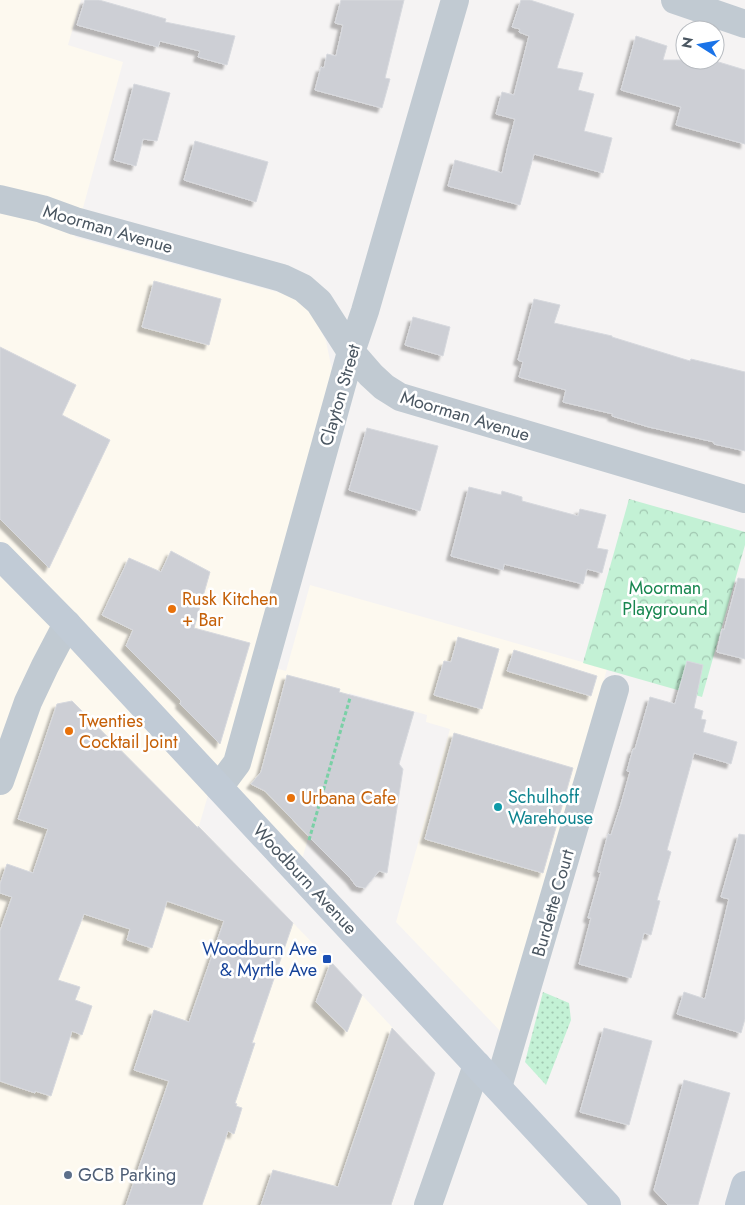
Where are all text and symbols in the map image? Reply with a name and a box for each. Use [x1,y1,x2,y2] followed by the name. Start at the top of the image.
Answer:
[675,20,725,70] north arrow
[676,35,698,50] text: N
[40,198,176,260] street label: Moorman Avenue
[313,340,367,449] street label: Clayton Street
[397,384,533,448] street label: Moorman Avenue
[622,575,708,622] park label: Moorman Playground
[182,586,278,633] place label: Rusk Kitchen + Bar
[166,603,178,615] marker: Rusk Kitchen + Bar
[79,708,178,755] place label: Twenties Cocktail Joint
[63,725,75,737] marker: Twenties Cocktail Joint
[508,784,593,831] place label: Schulhoff Warehouse
[301,785,396,811] place label: Urbana Cafe
[285,792,297,804] marker: Urbana Cafe
[492,801,504,813] marker: Schulhoff Warehouse
[247,818,363,940] street label: Woodburn Avenue
[525,846,581,960] street label: Burdette Court
[202,936,317,983] place label: Woodburn Ave & Myrtle Ave
[321,953,333,965] marker: Woodburn Ave & Myrtle Ave
[78,1162,176,1188] place label: GCB Parking
[62,1169,74,1181] marker: GCB Parking

